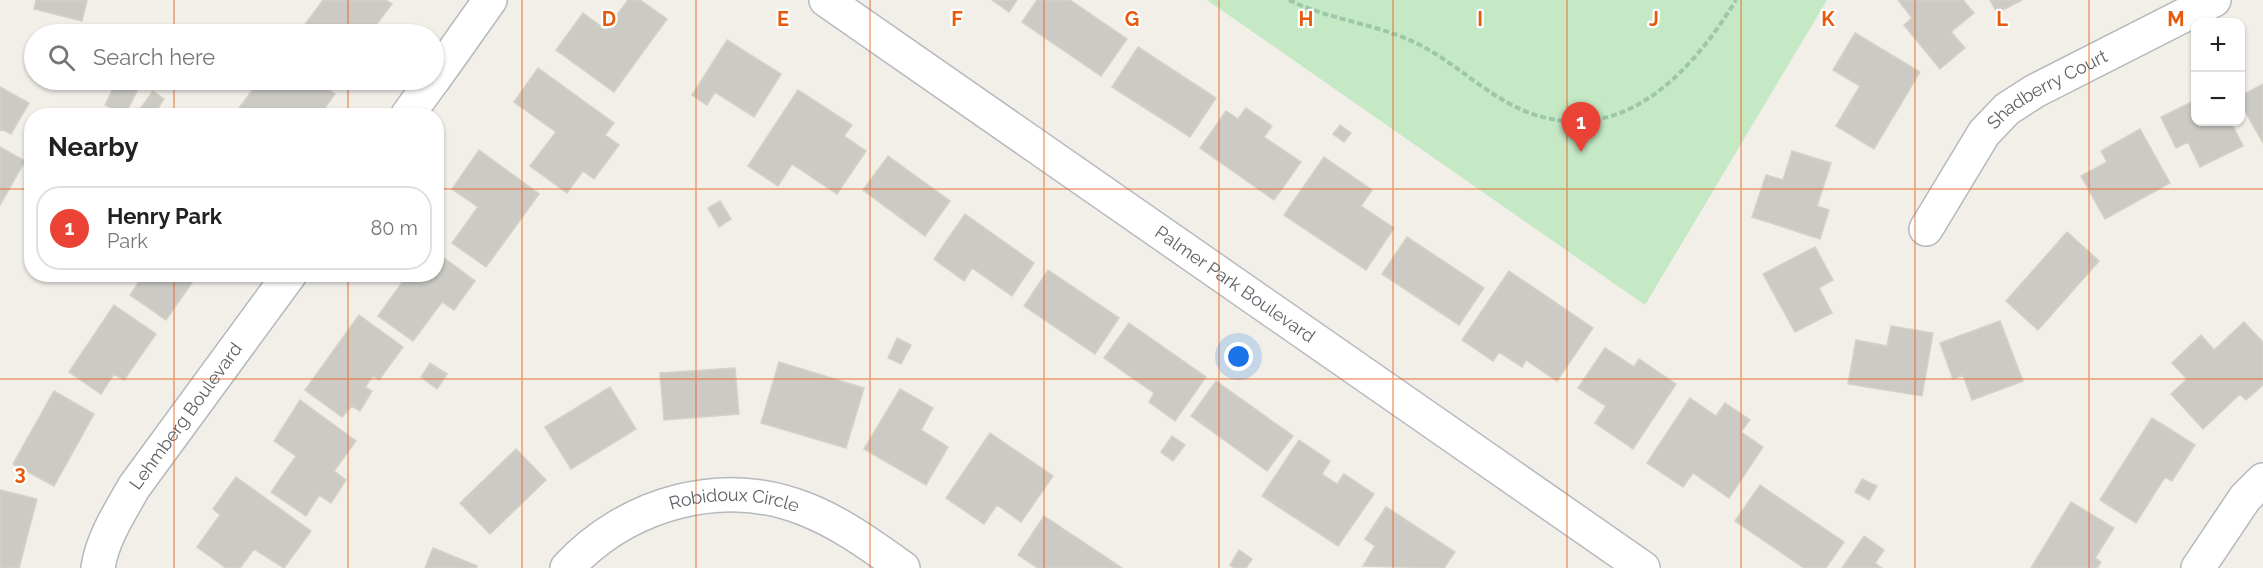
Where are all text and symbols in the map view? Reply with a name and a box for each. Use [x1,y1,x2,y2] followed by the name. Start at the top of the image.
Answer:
[602,7,616,31] text: D
[777,7,789,31] text: E
[951,7,963,31] text: F
[1125,7,1139,31] text: G
[1299,7,1313,31] text: H
[1477,7,1483,31] text: I
[1649,7,1659,31] text: J
[1821,7,1835,31] text: K
[1996,7,2008,31] text: L
[2167,7,2185,31] text: M
[2191,18,2245,126] map controls
[2191,18,2245,72] button: +
[24,24,444,90] search box
[45,41,78,74] icon: search
[93,44,215,70] text: Search here
[1983,45,2111,133] street label: Shadberry Court
[2191,72,2245,126] button: −
[1562,102,1600,152] pin: 1
[48,132,138,162] text: Nearby
[107,203,222,229] text: Henry Park
[65,216,74,240] text: 1
[370,216,418,240] text: 80 m
[1151,221,1319,347] street label: Palmer Park Boulevard
[107,229,148,253] text: Park
[125,338,246,493] street label: Lehmberg Boulevard
[1224,342,1253,371] your location
[14,461,26,485] text: 3
[667,484,802,516] street label: Robidoux Circle

